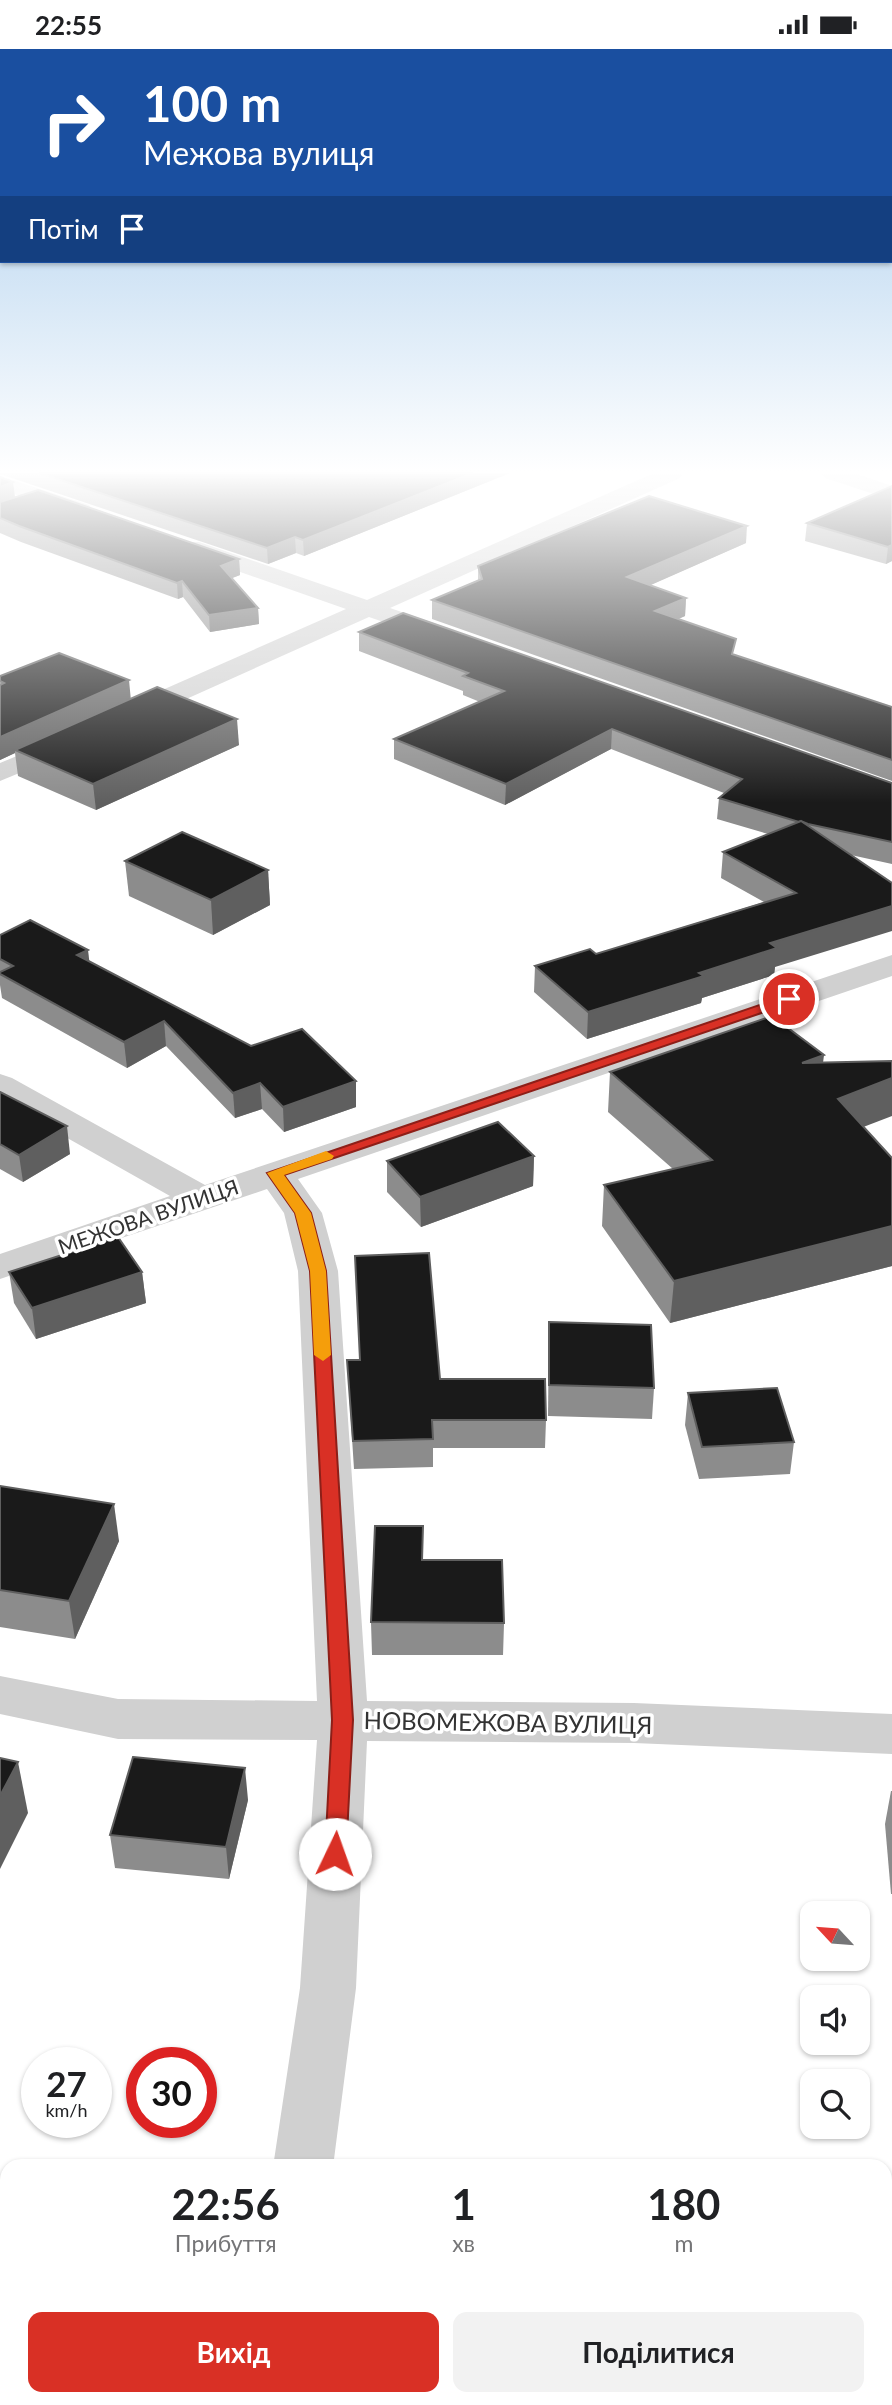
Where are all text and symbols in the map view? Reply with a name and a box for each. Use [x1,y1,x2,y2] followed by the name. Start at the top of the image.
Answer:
[35,9,102,41] text: 22:55
[143,74,281,132] text: 100 m
[28,77,119,168] icon: right
[143,133,374,172] text: Межова вулиця
[113,210,151,248] icon: arrive
[28,213,99,245] text: Потім
[759,969,819,1029] pin
[770,980,808,1018] icon: arrive
[54,1173,242,1259] street label: МЕЖОВА ВУЛИЦЯ
[363,1705,653,1739] street label: НОВОМЕЖОВА ВУЛИЦЯ
[298,1817,372,1891] position arrow
[800,1901,870,1971] north arrow
[800,1901,870,2139] map controls
[800,1985,870,2055] button: sound
[126,2047,217,2138] speed limit sign: 30
[46,2062,87,2104] text: 27
[800,2069,870,2139] button: search
[45,2099,88,2121] text: km/h
[172,2179,280,2229] text: 22:56
[451,2179,476,2229] text: 1
[647,2179,720,2229] text: 180
[175,2229,277,2257] text: Прибуття
[452,2229,475,2257] text: хв
[674,2229,693,2257] text: m
[28,2312,439,2392] button: Вихід
[453,2312,864,2392] button: Поділитися

